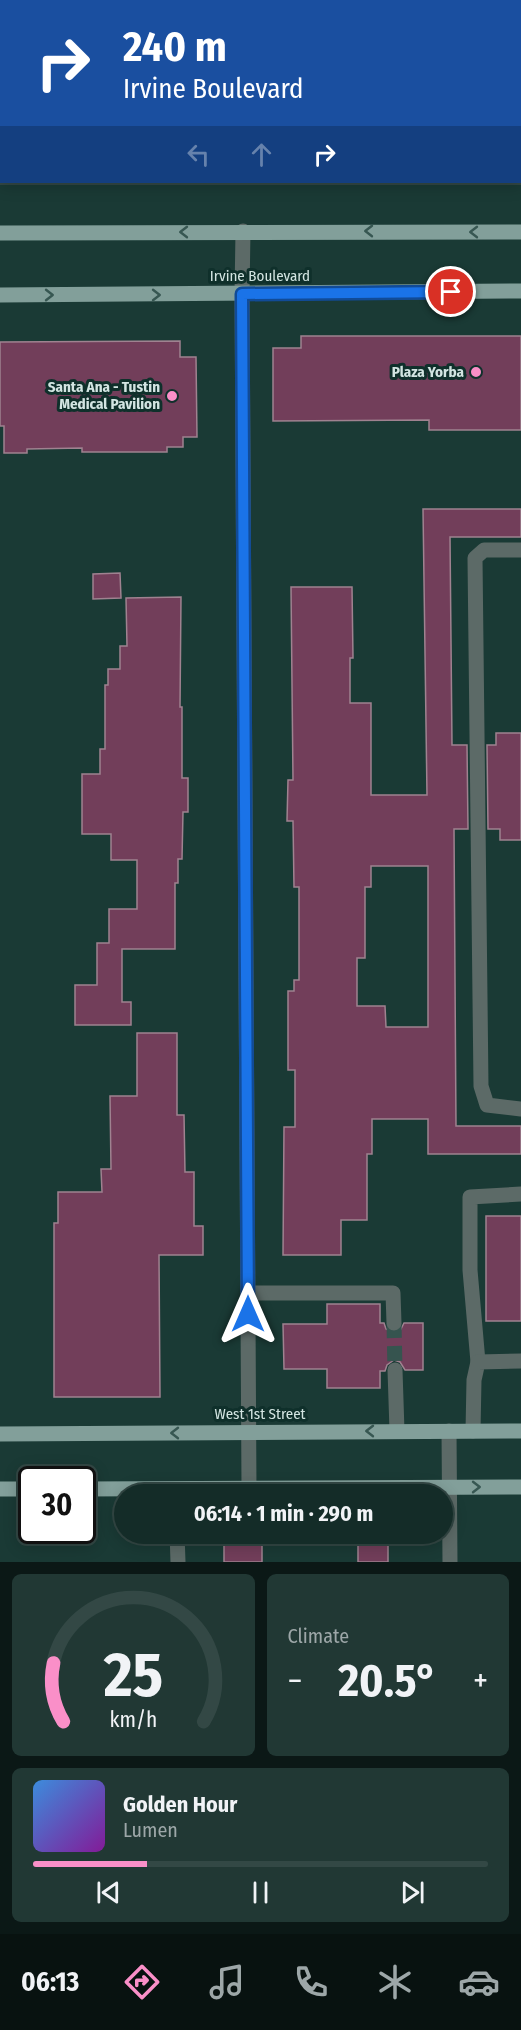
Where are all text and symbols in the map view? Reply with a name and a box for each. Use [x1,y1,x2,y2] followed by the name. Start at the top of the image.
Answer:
[123,22,227,72] text: 240 m
[24,24,102,102] icon: right
[123,73,304,105] text: Irvine Boulevard
[182,138,215,171] icon: left
[245,138,278,171] icon: ahead
[308,138,341,171] icon: right
[180,225,189,238] one-way arrow
[365,225,374,238] one-way arrow
[470,226,479,238] one-way arrow
[425,266,476,317] pin
[210,267,310,285] street label: Irvine Boulevard
[434,275,467,308] icon: arrive
[152,288,161,301] one-way arrow
[44,289,53,301] one-way arrow
[392,363,465,381] place label: Plaza Yorba
[469,365,483,379] marker: Plaza Yorba
[48,378,160,413] place label: Santa Ana - Tustin Medical Pavilion
[165,389,179,403] marker: Santa Ana - Tustin Medical Pavilion
[216,1282,280,1346] position arrow
[215,1405,306,1423] street label: West 1st Street
[365,1425,374,1438] one-way arrow
[170,1427,179,1439] one-way arrow
[18,1466,96,1544] speed limit sign: 30
[471,1481,480,1493] one-way arrow
[194,1500,373,1527] text: 06:14 · 1 min · 290 m
[288,1624,349,1648] text: Climate
[102,1638,163,1713] text: 25
[338,1654,437,1708] text: 20.5°
[288,1661,302,1701] text: −
[473,1661,488,1701] text: +
[109,1707,157,1733] text: km/h
[123,1791,237,1818] text: Golden Hour
[123,1818,178,1842] text: Lumen
[92,1876,125,1909] icon: previous
[244,1876,277,1909] icon: pause
[396,1876,429,1909] icon: next
[121,1961,163,2003] icon: directions
[206,1961,248,2003] icon: music
[290,1961,332,2003] icon: phone
[374,1961,416,2003] icon: climate
[458,1961,500,2003] icon: car
[21,1966,79,1998] text: 06:13

